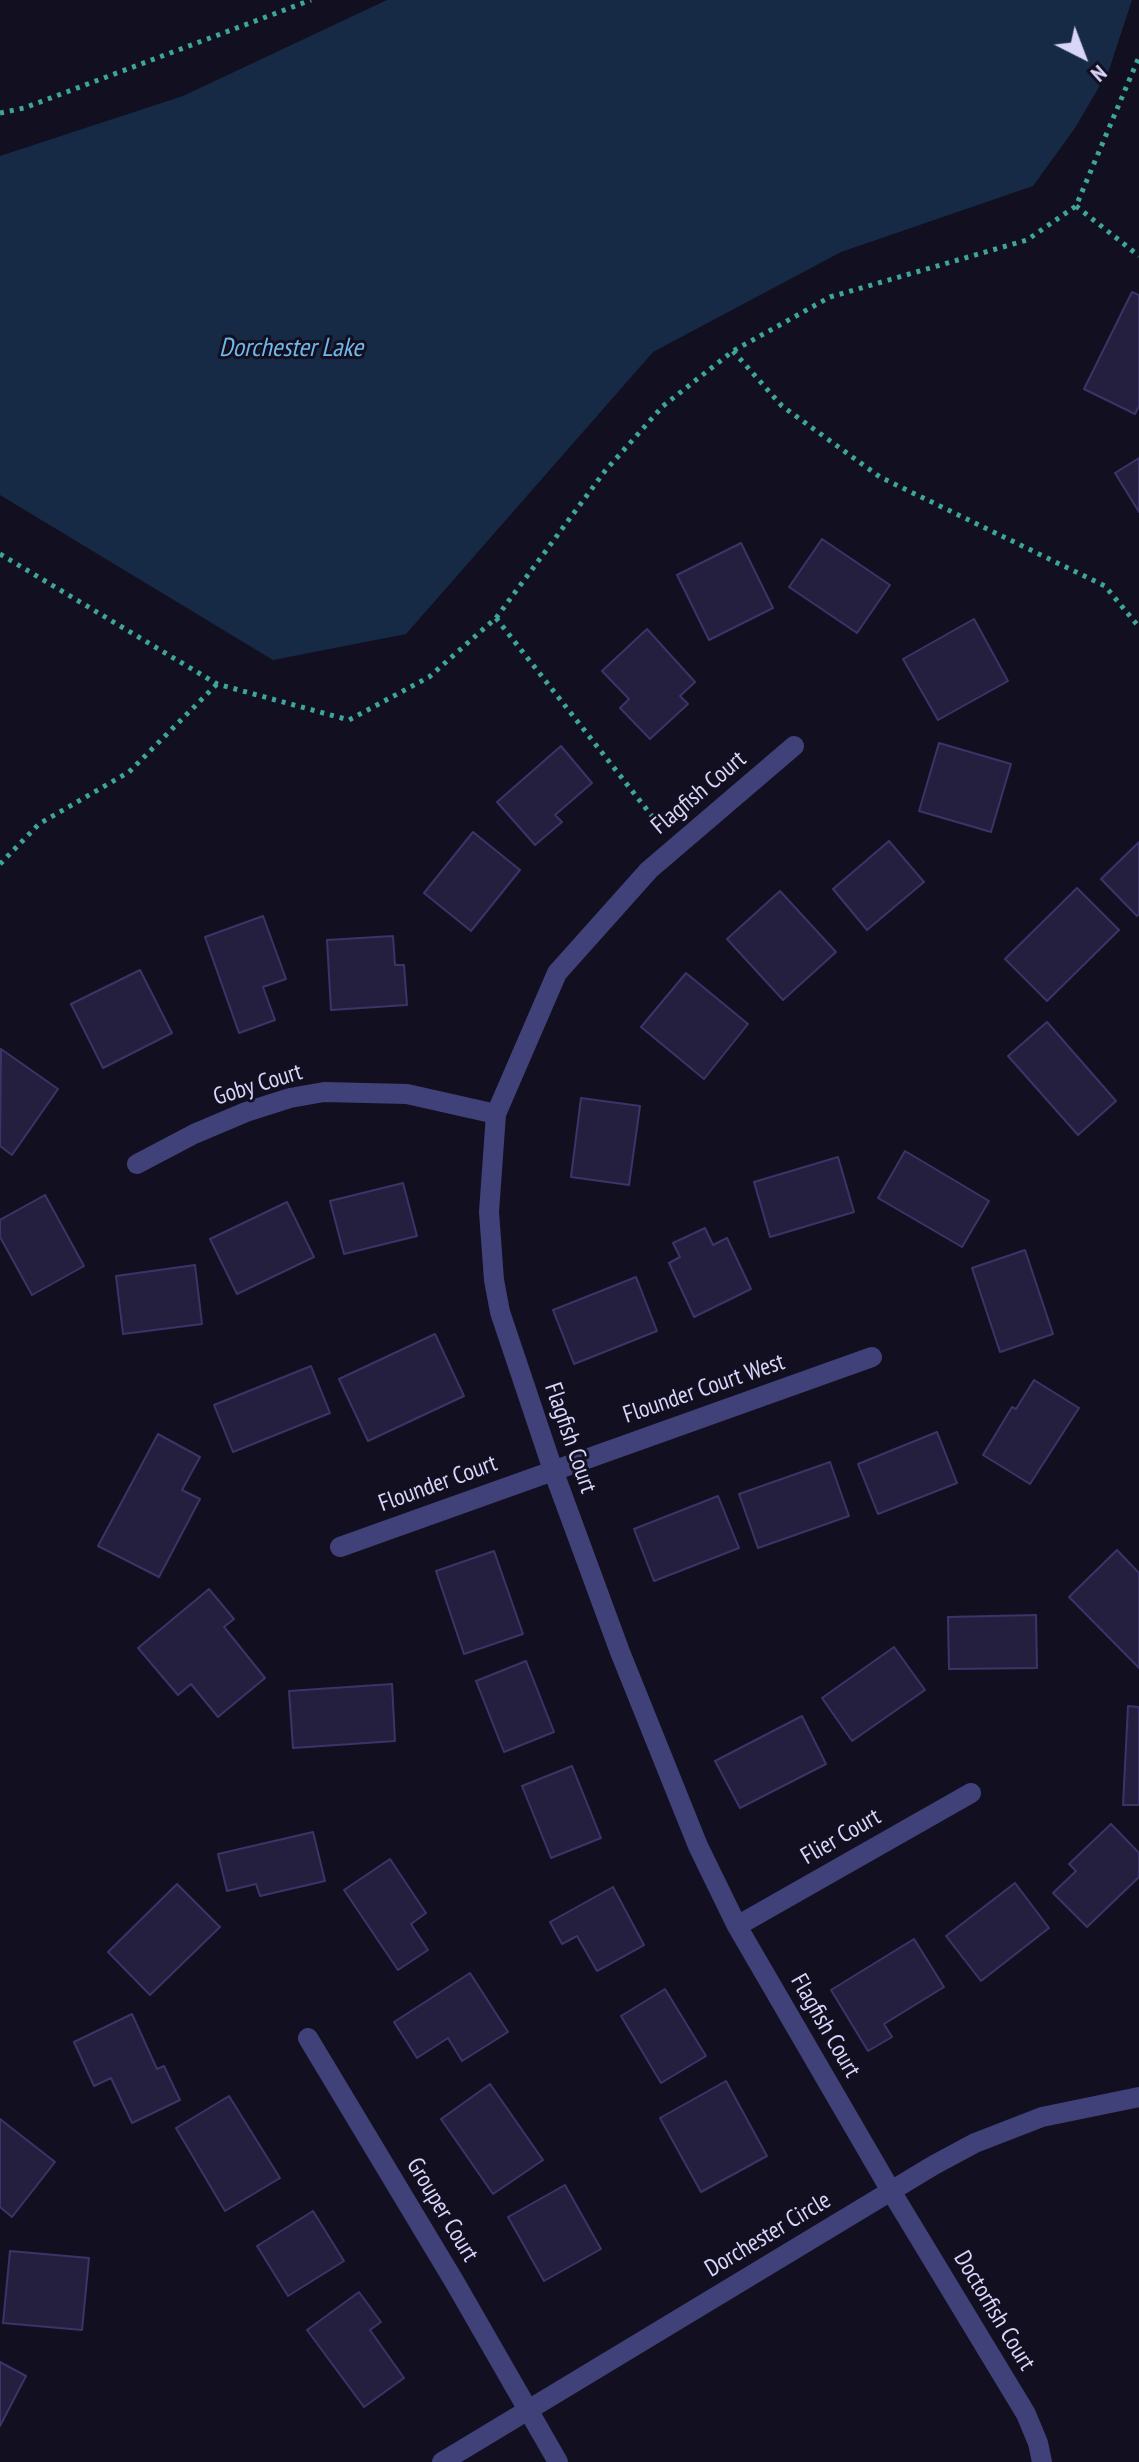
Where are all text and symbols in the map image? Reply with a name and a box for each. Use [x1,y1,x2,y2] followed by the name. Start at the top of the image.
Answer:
[1043,16,1123,96] north arrow
[1085,59,1113,88] text: N
[219,333,363,365] water label: Dorchester Lake
[646,745,752,841] street label: Flagfish Court
[210,1058,306,1112] street label: Goby Court
[620,1348,788,1430] street label: Flounder Court West
[538,1379,602,1497] street label: Flagfish Court
[375,1449,501,1519] street label: Flounder Court
[796,1803,886,1871] street label: Flier Court
[784,1969,866,2083] street label: Flagfish Court
[400,2153,484,2267] street label: Grouper Court
[700,2186,836,2284] street label: Dorchester Circle
[947,2246,1041,2376] street label: Doctorfish Court

